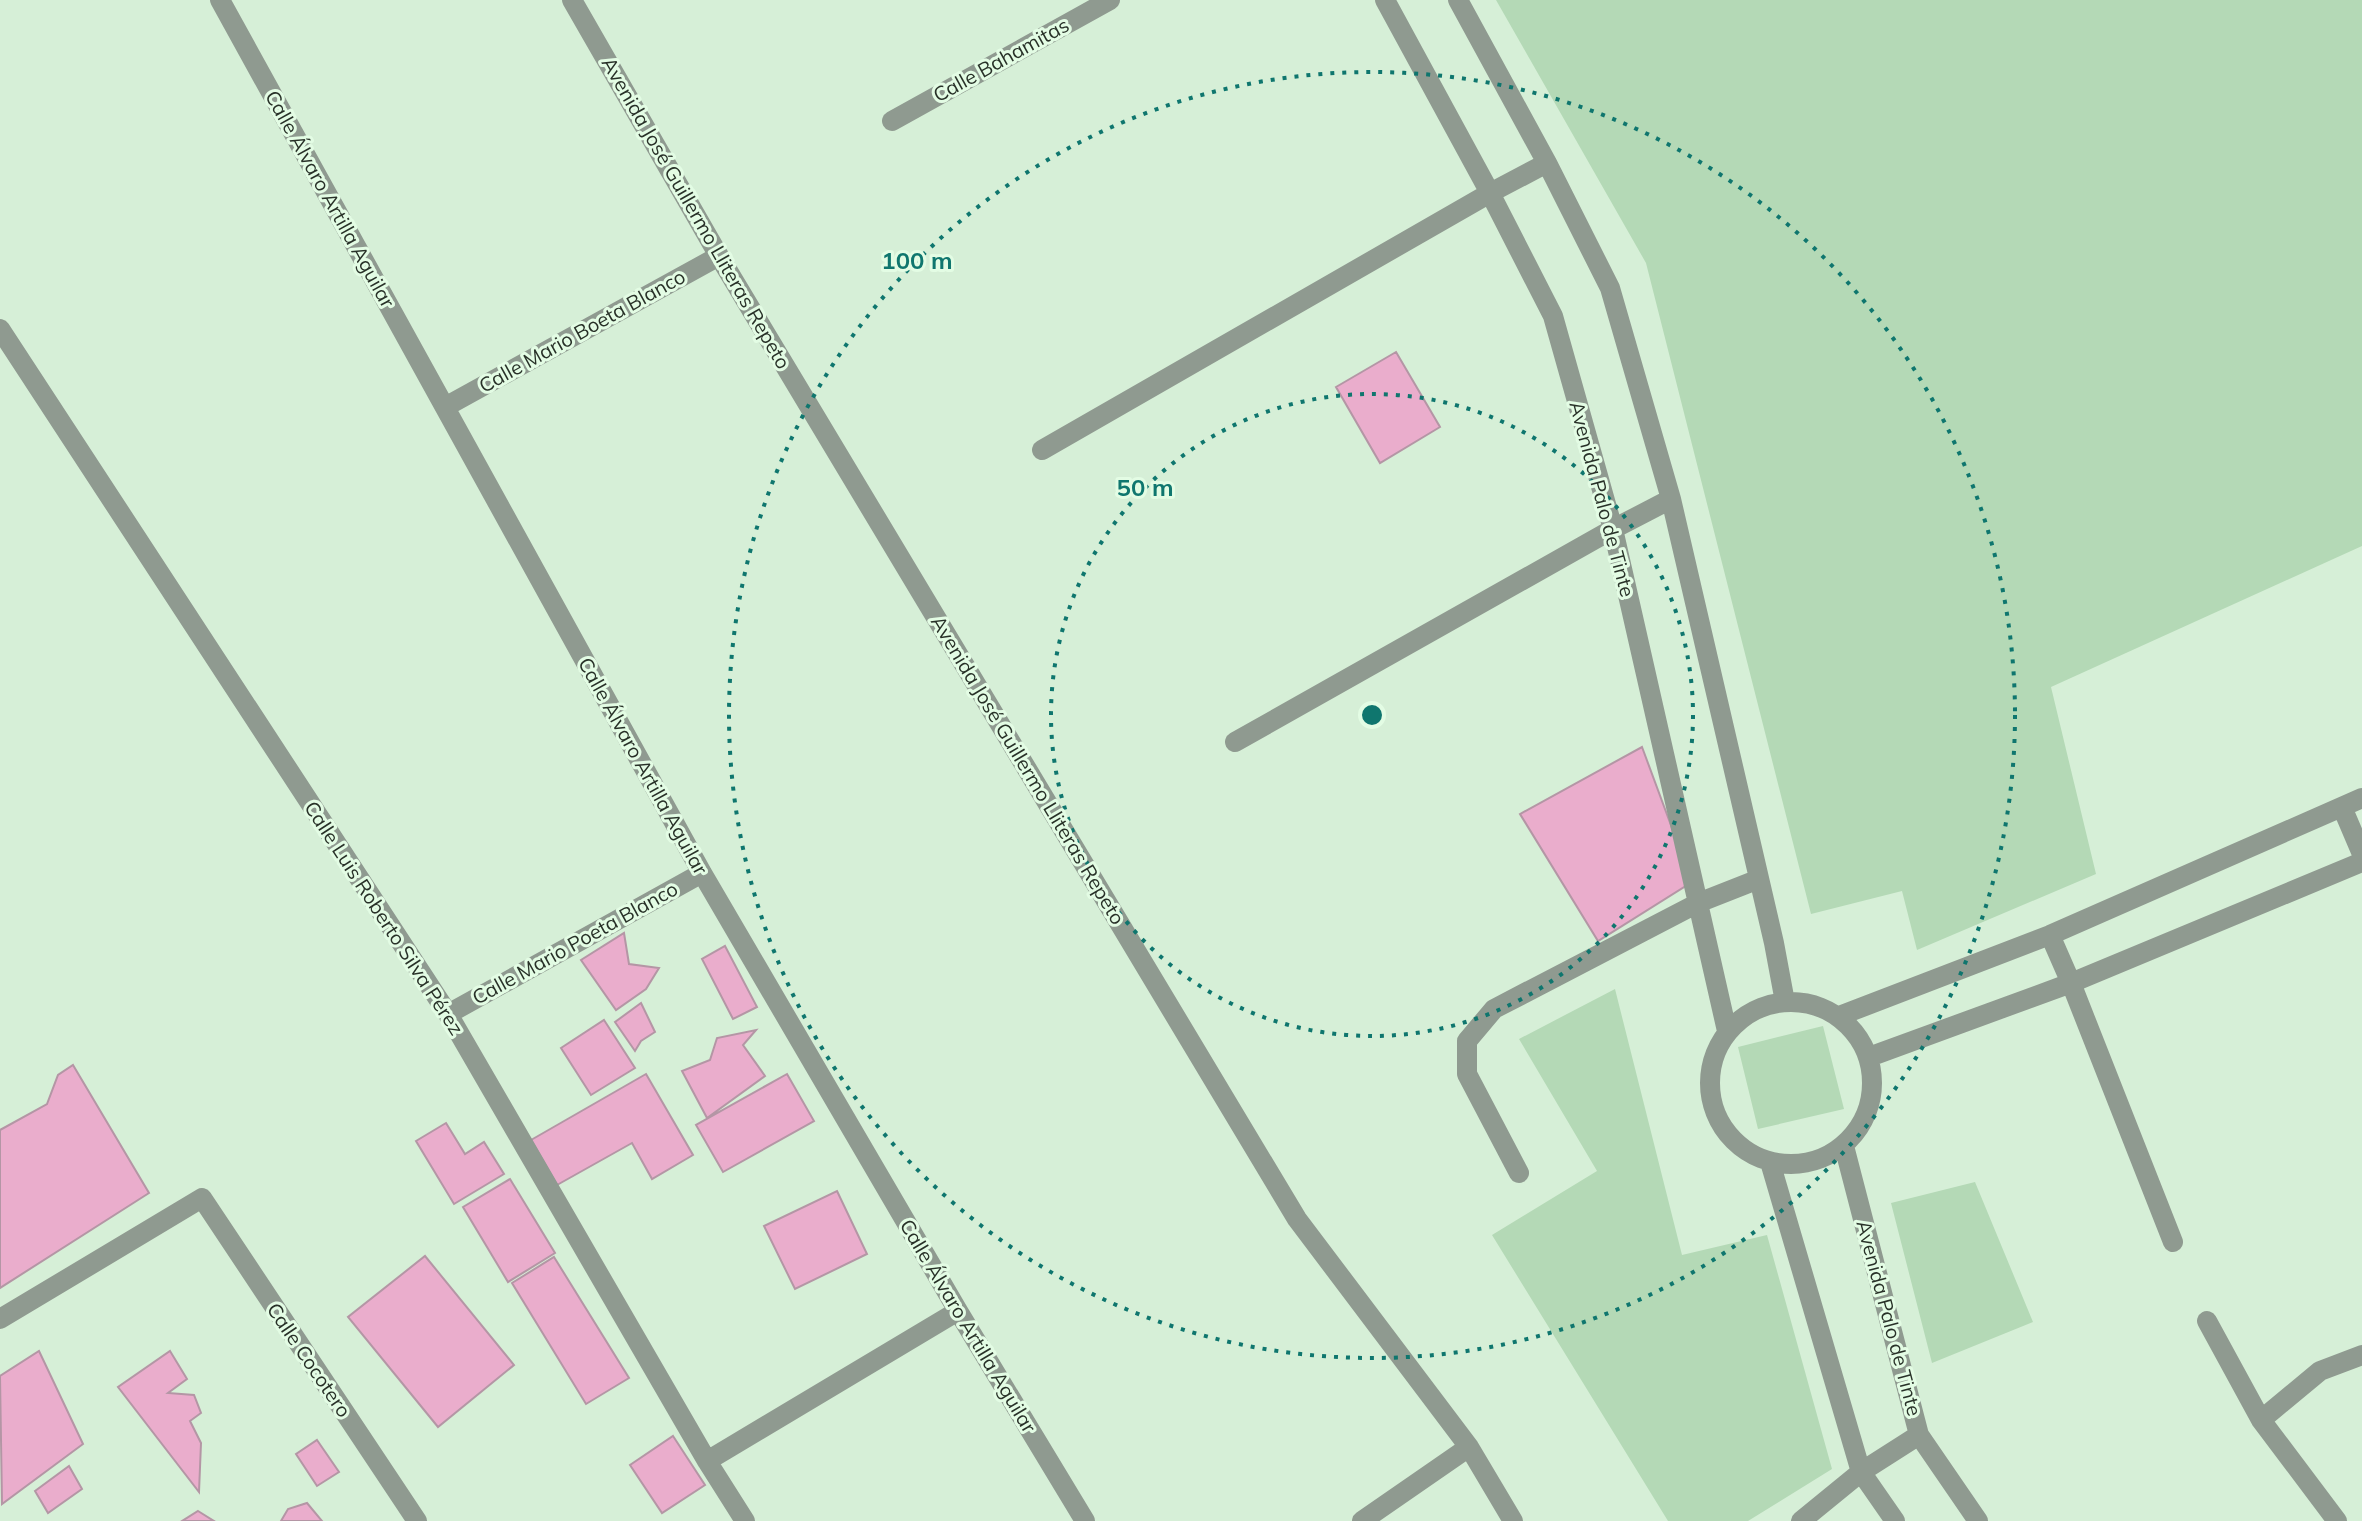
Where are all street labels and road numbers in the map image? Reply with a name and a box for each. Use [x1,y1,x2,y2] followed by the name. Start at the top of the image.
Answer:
[928,12,1073,107] street label: Calle Bahamitas
[597,52,796,373] street label: Avenida José Guillermo Lliteras Repeto
[260,86,401,312] street label: Calle Álvaro Artilla Aguilar
[474,263,689,398] street label: Calle Mario Boeta Blanco
[1564,398,1641,599] street label: Avenida Palo de Tinte
[926,611,1131,929] street label: Avenida José Guillermo Lliteras Repeto
[573,653,714,879] street label: Calle Álvaro Artilla Aguilar
[299,796,469,1039] street label: Calle Luis Roberto Silva Pérez
[468,876,682,1010] street label: Calle Mario Poeta Blanco
[895,1214,1043,1438] street label: Calle Álvaro Artilla Aguilar
[1851,1217,1928,1418] street label: Avenida Palo de Tinte
[262,1298,357,1422] street label: Calle Cocotero

